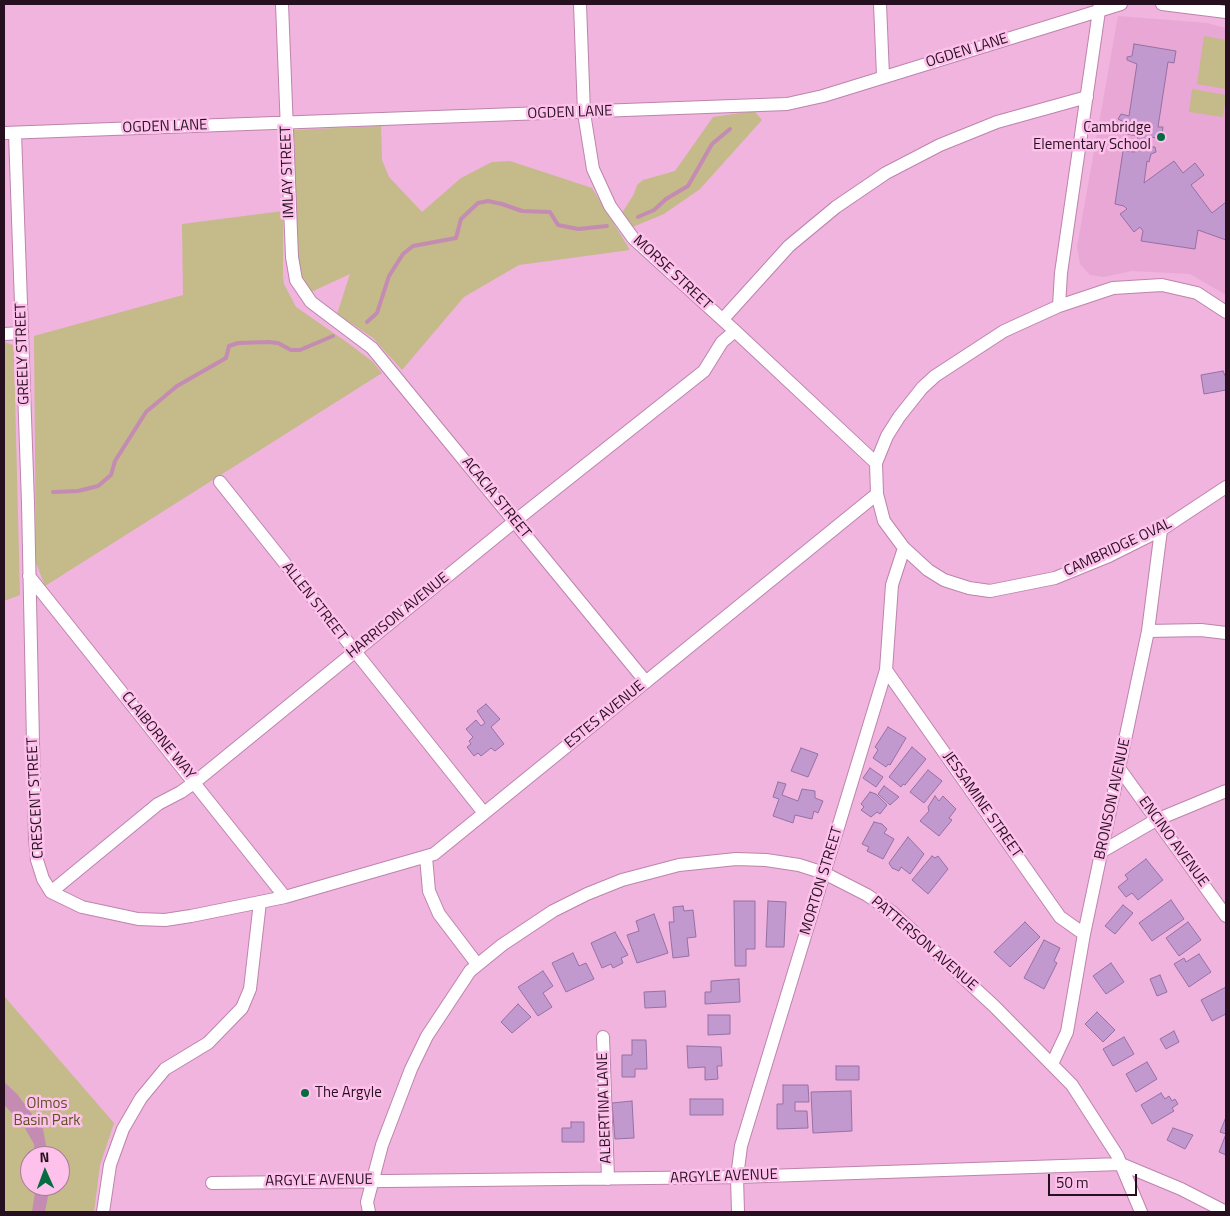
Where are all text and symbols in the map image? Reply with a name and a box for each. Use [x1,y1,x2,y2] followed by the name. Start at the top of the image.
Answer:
[924,30,1010,72] street label: OGDEN LANE
[527,103,613,123] street label: OGDEN LANE
[122,117,208,137] street label: OGDEN LANE
[1033,119,1151,154] place label: Cambridge Elementary School
[277,125,299,219] street label: IMLAY STREET
[1155,131,1167,143] marker: Cambridge Elementary School
[629,232,715,314] street label: MORSE STREET
[12,303,34,405] street label: GREELY STREET
[458,454,534,542] street label: ACACIA STREET
[1061,515,1175,581] street label: CAMBRIDGE OVAL
[278,559,350,645] street label: ALLEN STREET
[343,569,453,663] street label: HARRISON AVENUE
[561,677,649,753] street label: ESTES AVENUE
[117,689,199,783] street label: CLAIBORNE WAY
[24,737,48,859] street label: CRESCENT STREET
[1091,737,1135,861] street label: BRONSON AVENUE
[939,748,1025,862] street label: JESSAMINE STREET
[1134,793,1212,891] street label: ENCINO AVENUE
[797,825,847,937] street label: MORTON STREET
[867,893,981,995] street label: PATTERSON AVENUE
[594,1052,616,1164] street label: ALBERTINA LANE
[315,1084,382,1102] place label: The Argyle
[299,1087,311,1099] marker: The Argyle
[13,1095,81,1130] park label: Olmos Basin Park
[20,1146,70,1196] north arrow
[39,1146,50,1167] text: N
[1050,1164,1139,1196] scale bar
[670,1166,778,1188] street label: ARGYLE AVENUE
[265,1171,373,1191] street label: ARGYLE AVENUE
[1056,1171,1089,1194] text: 50 m

